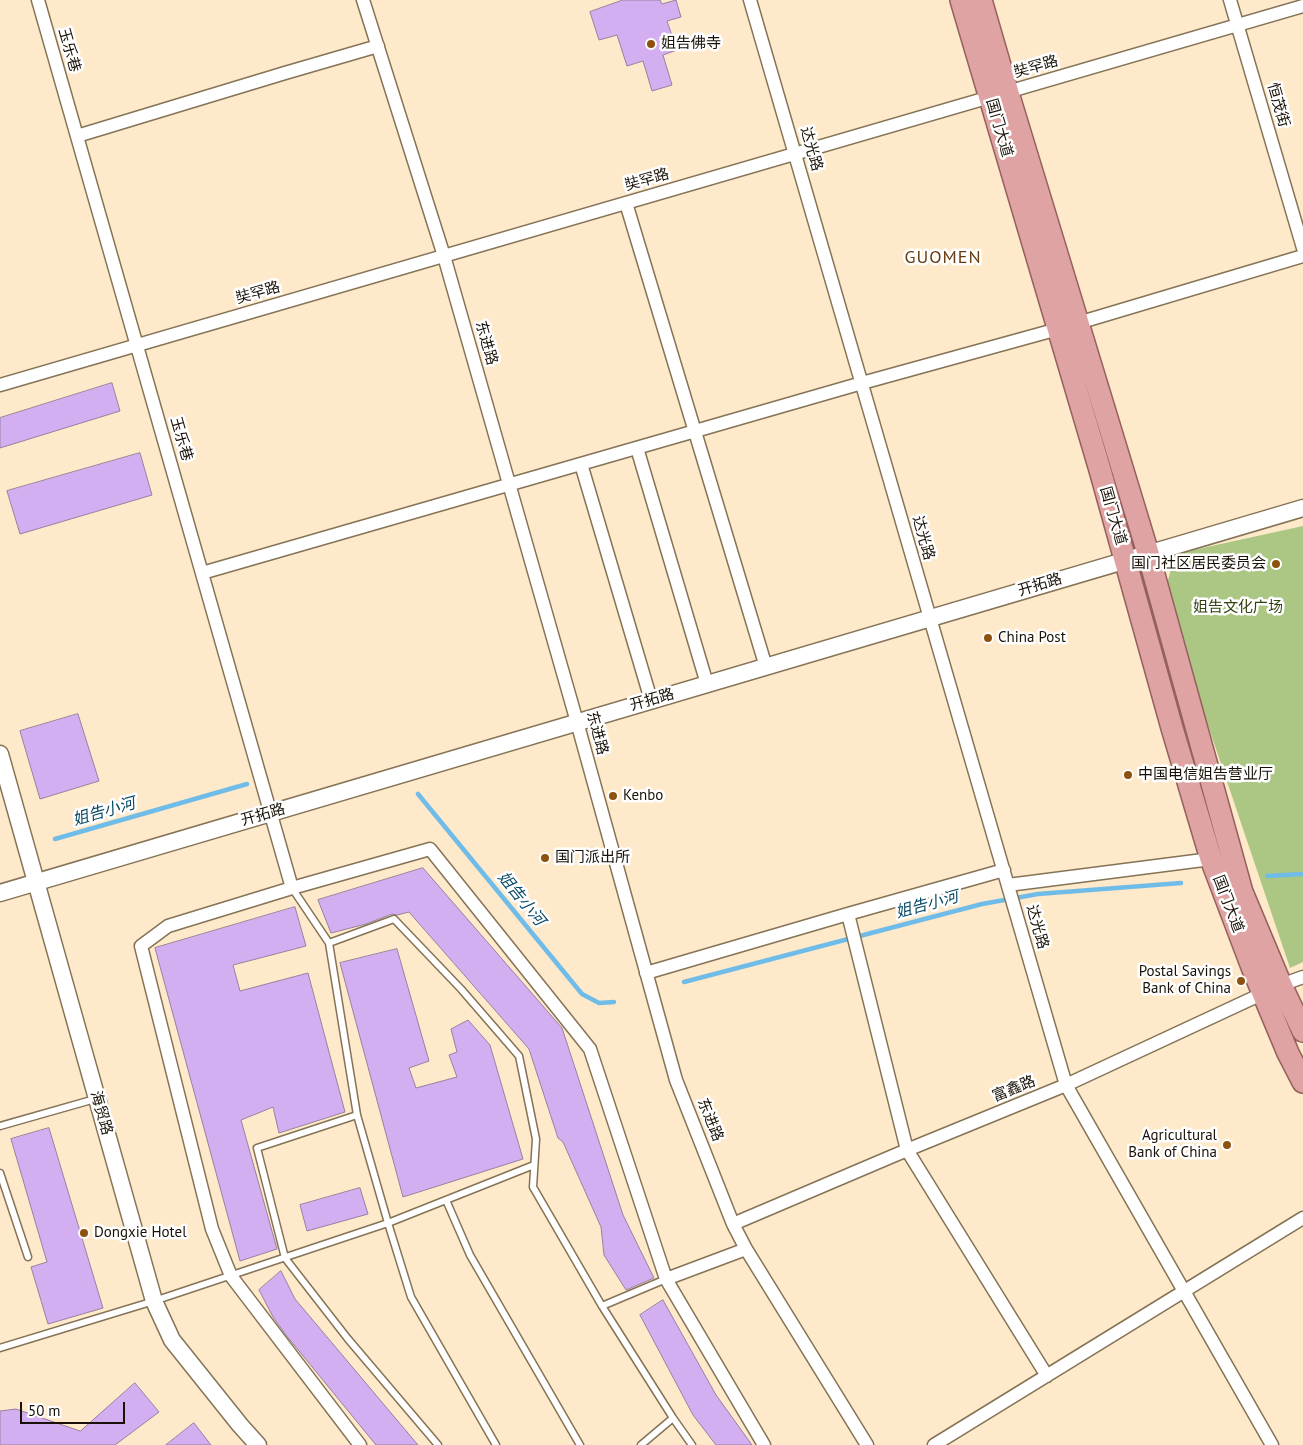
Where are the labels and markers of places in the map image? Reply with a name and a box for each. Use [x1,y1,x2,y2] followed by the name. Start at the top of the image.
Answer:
[661,35,721,53] place label: 姐告佛寺
[645,38,657,50] marker: 姐告佛寺
[1131,555,1266,573] place label: 国门社区居民委员会
[1270,558,1282,570] marker: 国门社区居民委员会
[998,629,1066,647] place label: China Post
[982,632,994,644] marker: China Post
[1138,766,1273,784] place label: 中国电信姐告营业厅
[1122,769,1134,781] marker: 中国电信姐告营业厅
[623,787,663,805] place label: Kenbo
[607,790,619,802] marker: Kenbo
[555,849,630,867] place label: 国门派出所
[539,852,551,864] marker: 国门派出所
[1139,963,1231,998] place label: Postal Savings Bank of China
[1235,975,1247,987] marker: Postal Savings Bank of China
[1128,1127,1217,1162] place label: Agricultural Bank of China
[1221,1139,1233,1151] marker: Agricultural Bank of China
[94,1224,187,1242] place label: Dongxie Hotel
[78,1227,90,1239] marker: Dongxie Hotel

